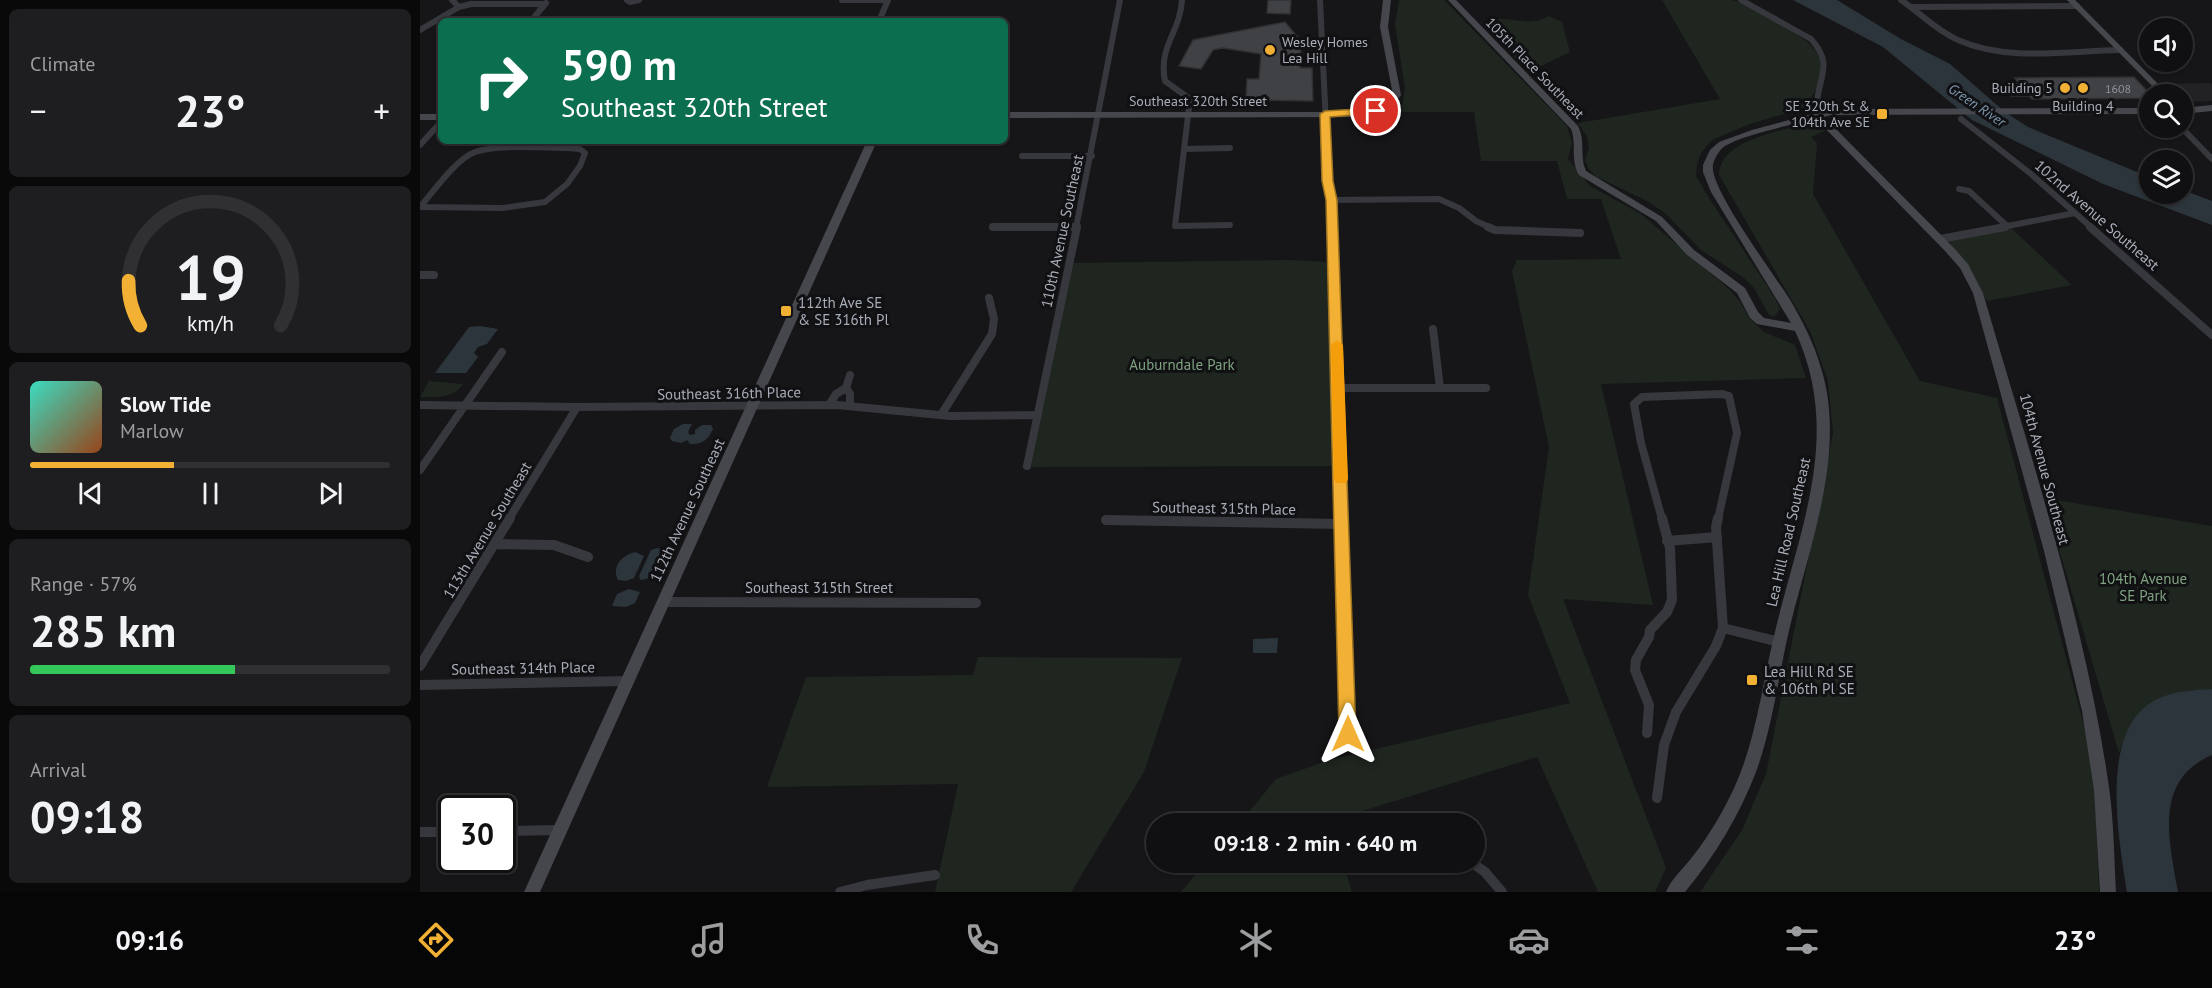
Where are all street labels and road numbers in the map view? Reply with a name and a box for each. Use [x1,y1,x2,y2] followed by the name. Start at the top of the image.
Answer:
[1482,13,1588,123] street label: 105th Place Southeast
[1129,92,1267,110] street label: Southeast 320th Street
[1036,153,1088,309] street label: 110th Avenue Southeast
[2031,156,2163,274] street label: 102nd Avenue Southeast
[657,382,801,404] street label: Southeast 316th Place
[2016,391,2074,547] street label: 104th Avenue Southeast
[645,435,729,585] street label: 112th Avenue Southeast
[1762,456,1814,608] street label: Lea Hill Road Southeast
[439,458,535,602] street label: 113th Avenue Southeast
[1152,497,1296,519] street label: Southeast 315th Place
[745,578,893,597] street label: Southeast 315th Street
[451,657,595,679] street label: Southeast 314th Place

